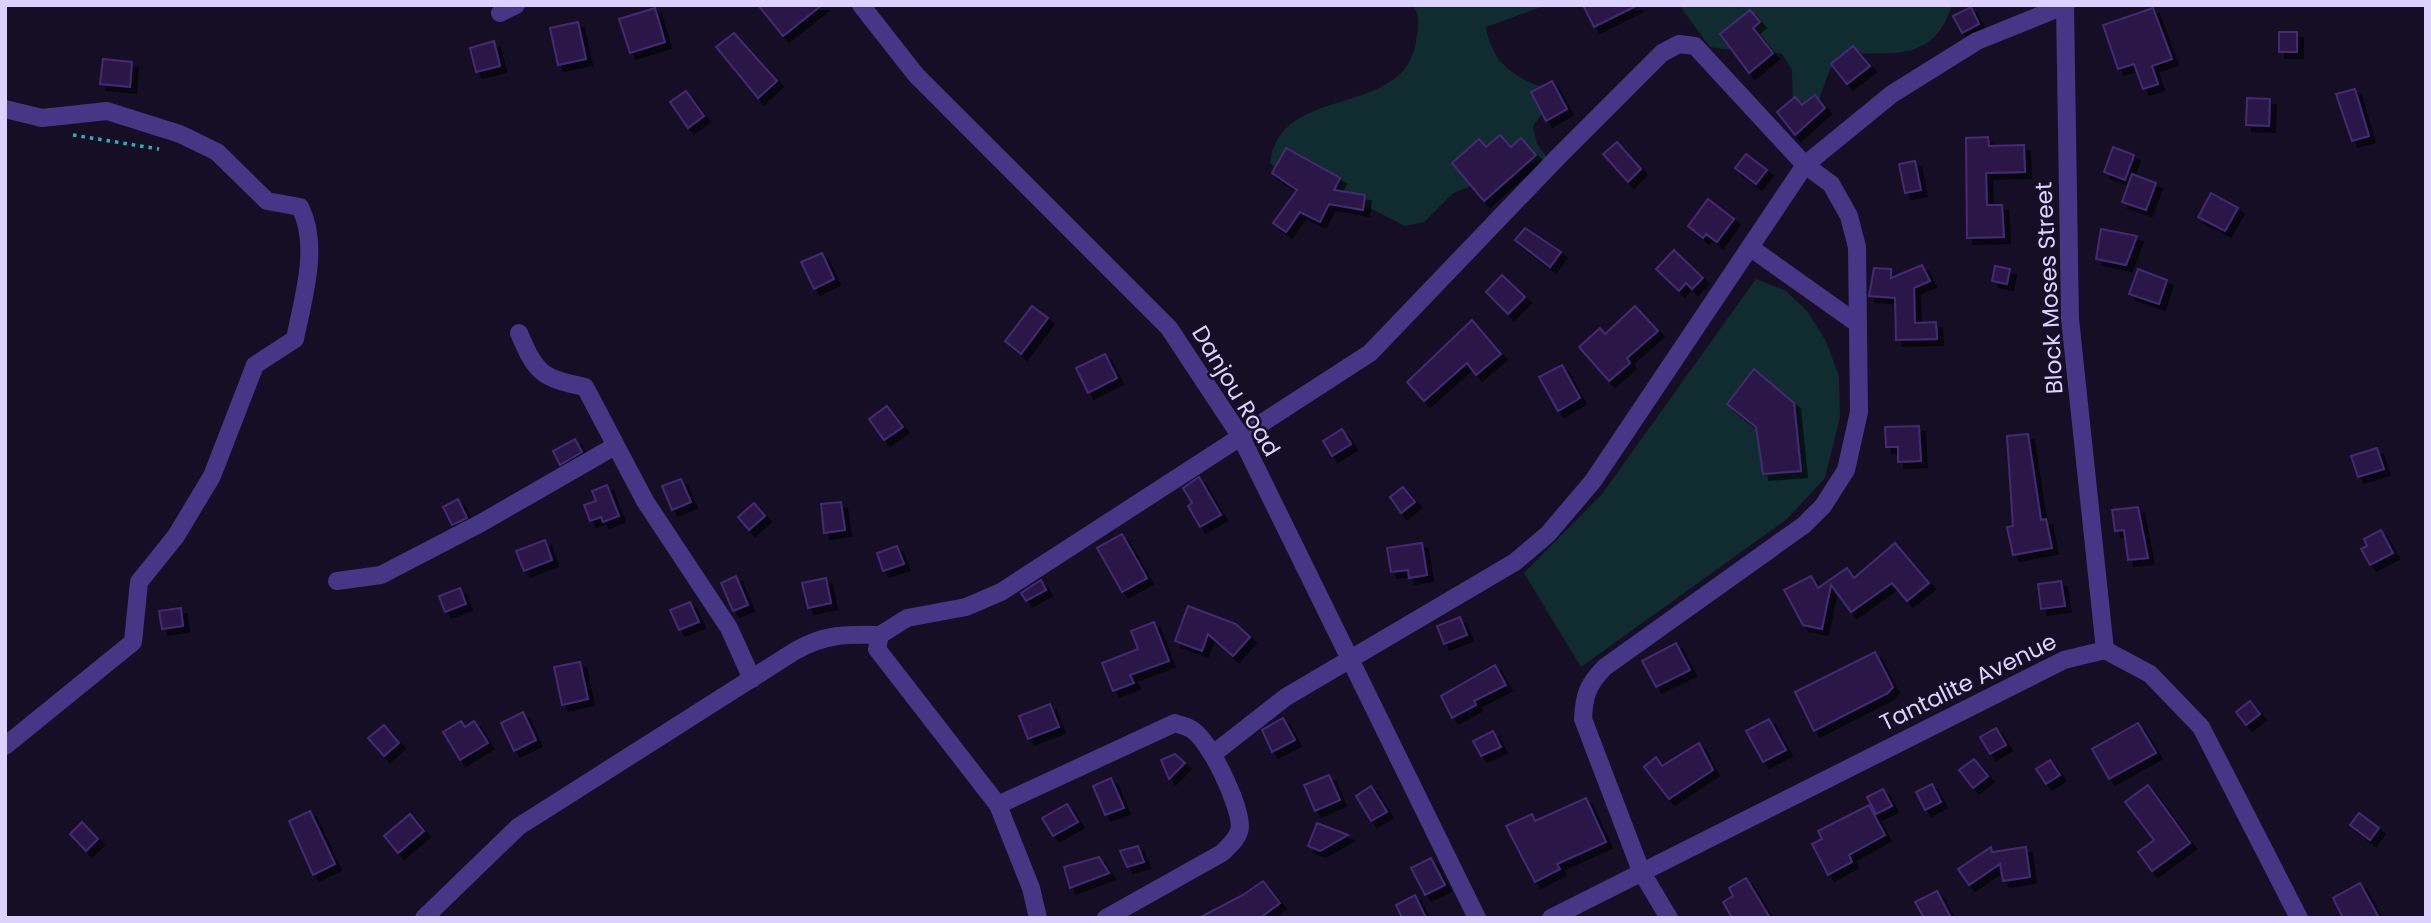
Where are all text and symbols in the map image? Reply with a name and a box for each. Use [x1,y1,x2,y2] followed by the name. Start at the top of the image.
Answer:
[2027,181,2071,395] street label: Block Moses Street
[1184,319,1288,463] street label: Danjou Road
[1874,625,2062,739] street label: Tantalite Avenue

